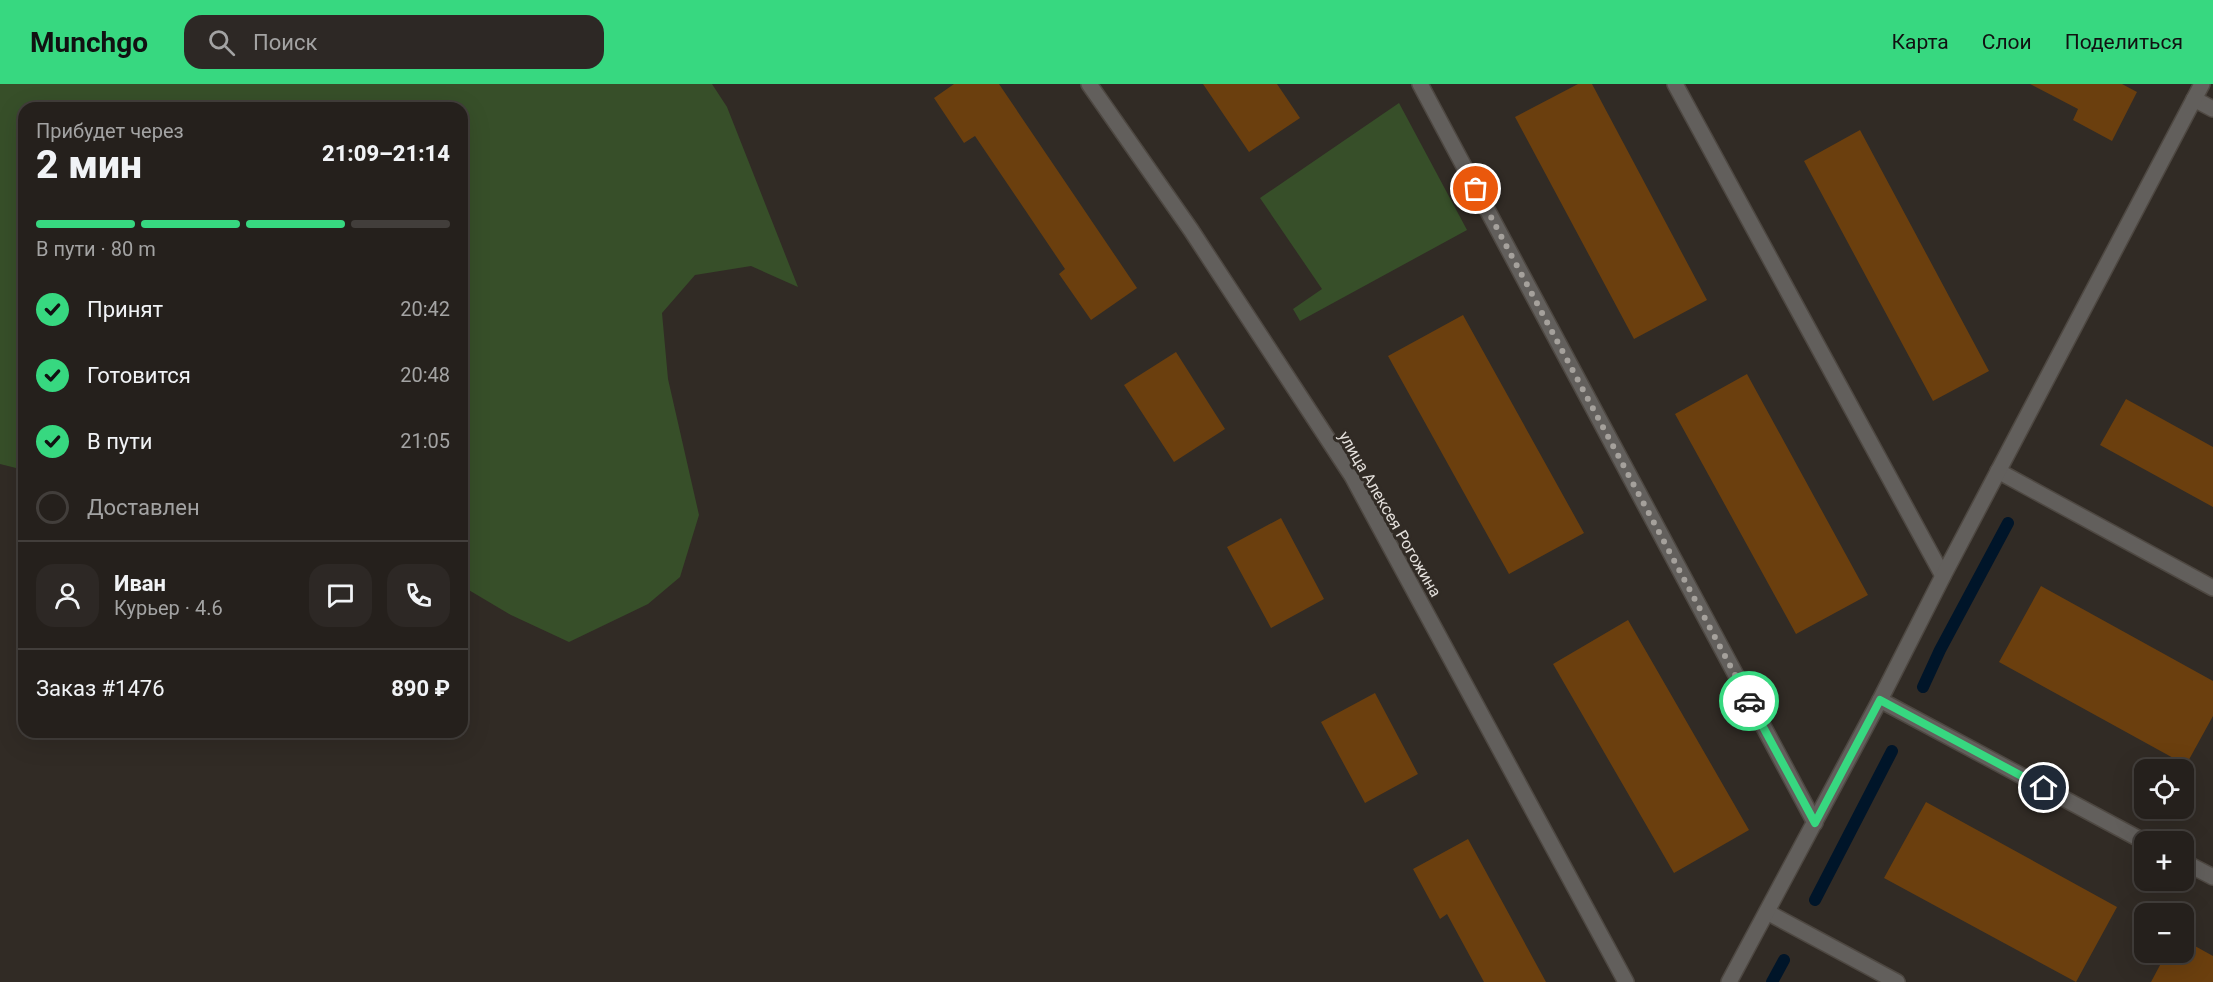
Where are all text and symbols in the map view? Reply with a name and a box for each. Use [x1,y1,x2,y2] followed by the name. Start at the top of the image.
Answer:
[184,15,604,69] search box
[30,26,148,59] text: Munchgo
[205,26,238,59] icon: search
[253,30,317,55] text: Поиск
[1892,30,1949,54] text: Карта
[1982,30,2032,54] text: Слои
[2065,30,2183,54] text: Поделиться
[36,119,184,143] text: Прибудет через
[322,141,450,166] text: 21:09–21:14
[36,142,142,188] text: 2 мин
[1450,163,1501,214] pin
[1459,172,1492,205] icon: bag
[36,237,156,261] text: В пути · 80 m
[36,293,69,326] icon: check
[87,297,163,322] text: Принят
[400,297,450,321] text: 20:42
[36,359,69,392] icon: check
[87,363,191,388] text: Готовится
[400,363,450,387] text: 20:48
[36,425,69,458] icon: check
[1335,428,1445,600] street label: улица Алексея Рогожина
[87,429,153,454] text: В пути
[400,429,450,453] text: 21:05
[87,495,200,520] text: Доставлен
[36,564,99,627] button: person
[309,564,372,627] button: chat
[387,564,450,627] button: phone
[114,571,166,596] text: Иван
[114,596,223,620] text: Курьер · 4.6
[1719,671,1779,731] courier
[36,676,165,701] text: Заказ #1476
[391,676,450,701] text: 890 ₽
[1733,685,1766,718] icon: car
[2134,759,2194,963] map controls
[2134,759,2194,819] button: locate
[2018,762,2069,813] pin
[2027,771,2060,804] icon: home
[2134,831,2194,891] button: +
[2134,903,2194,963] button: −

